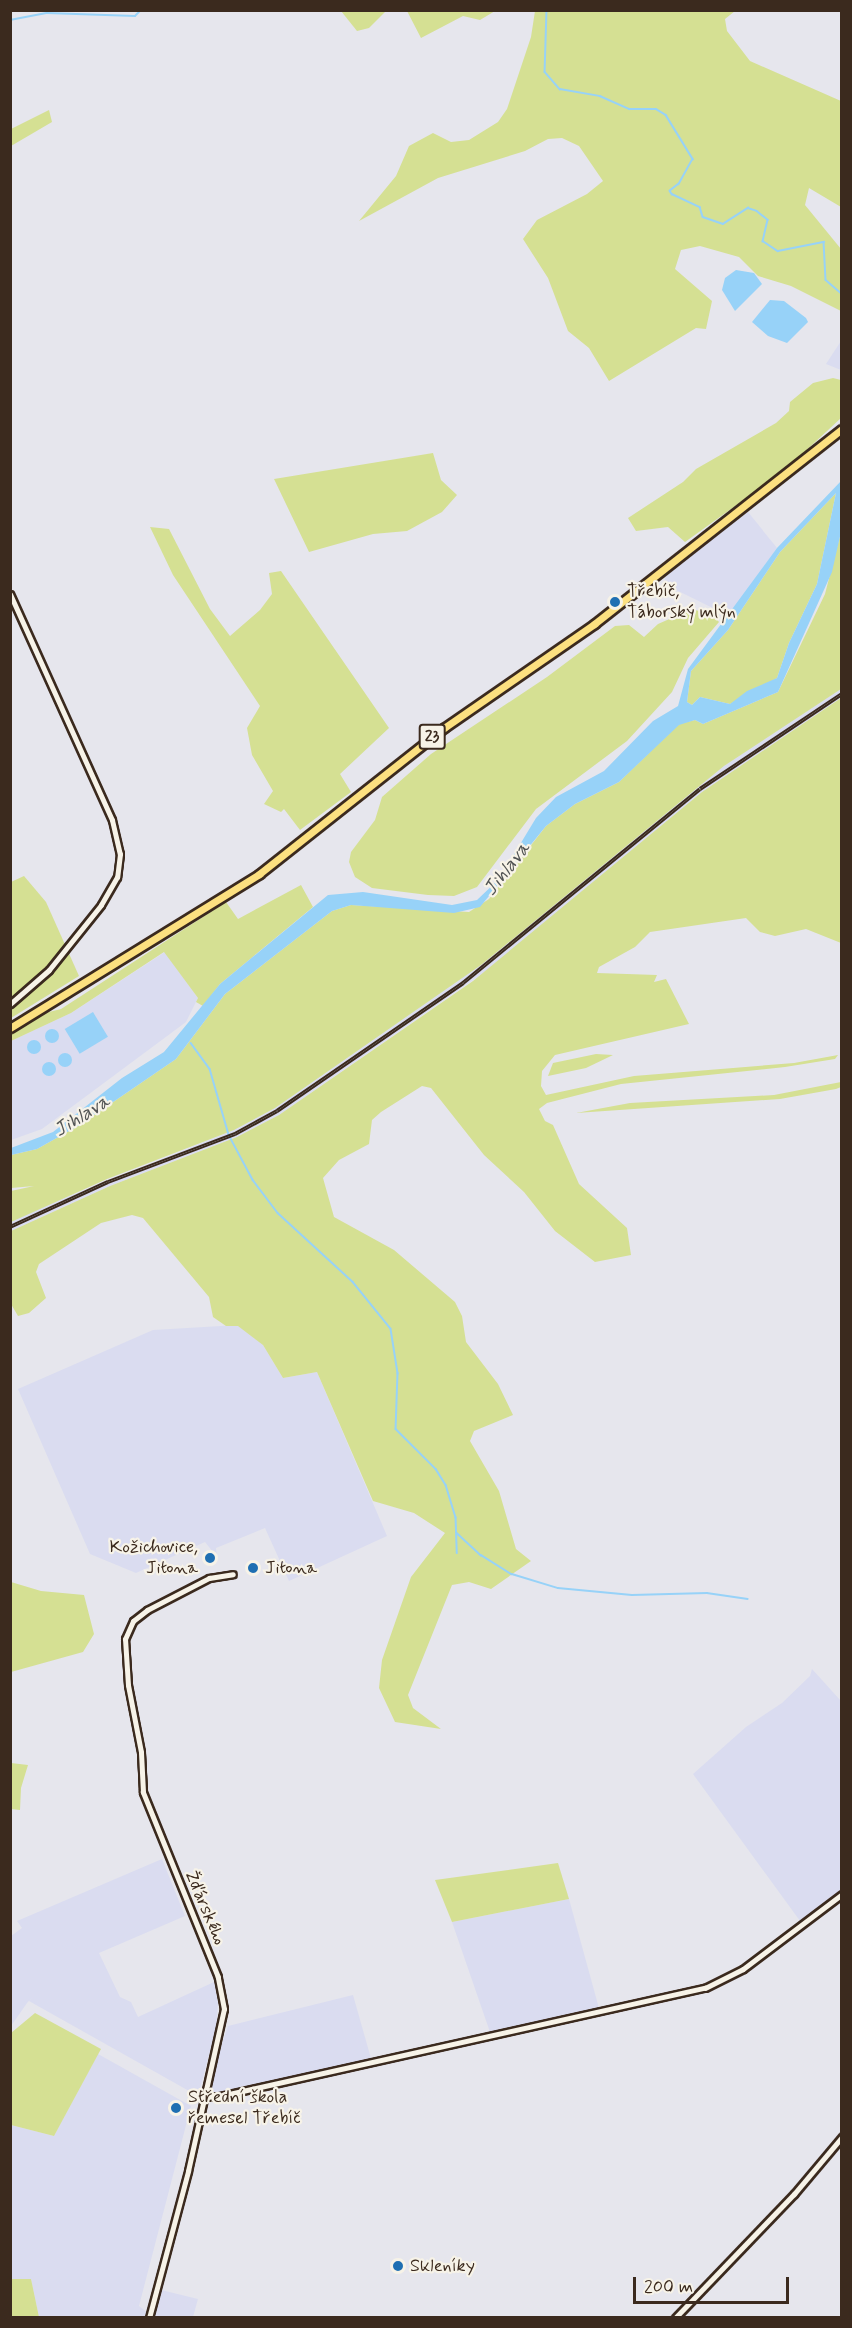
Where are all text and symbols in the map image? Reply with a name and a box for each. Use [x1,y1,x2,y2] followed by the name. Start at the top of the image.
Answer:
[627,581,736,624] place label: Třebíč, Táborský mlýn
[608,595,622,609] marker: Třebíč, Táborský mlýn
[418,724,446,750] road number: 23
[479,837,535,901] water label: Jihlava
[50,1089,114,1143] water label: Jihlava
[110,1537,198,1580] place label: Kožichovice, Jitona
[203,1551,217,1565] marker: Kožichovice, Jitona
[265,1557,317,1579] place label: Jitona
[246,1561,260,1575] marker: Jitona
[180,1868,230,1948] street label: Žďárského
[188,2087,301,2130] place label: Střední škola řemesel Třebíč
[169,2101,183,2115] marker: Střední škola řemesel Třebíč
[410,2255,475,2277] place label: Skleníky
[391,2259,405,2273] marker: Skleníky
[636,2265,792,2303] scale bar
[644,2275,693,2299] text: 200 m

